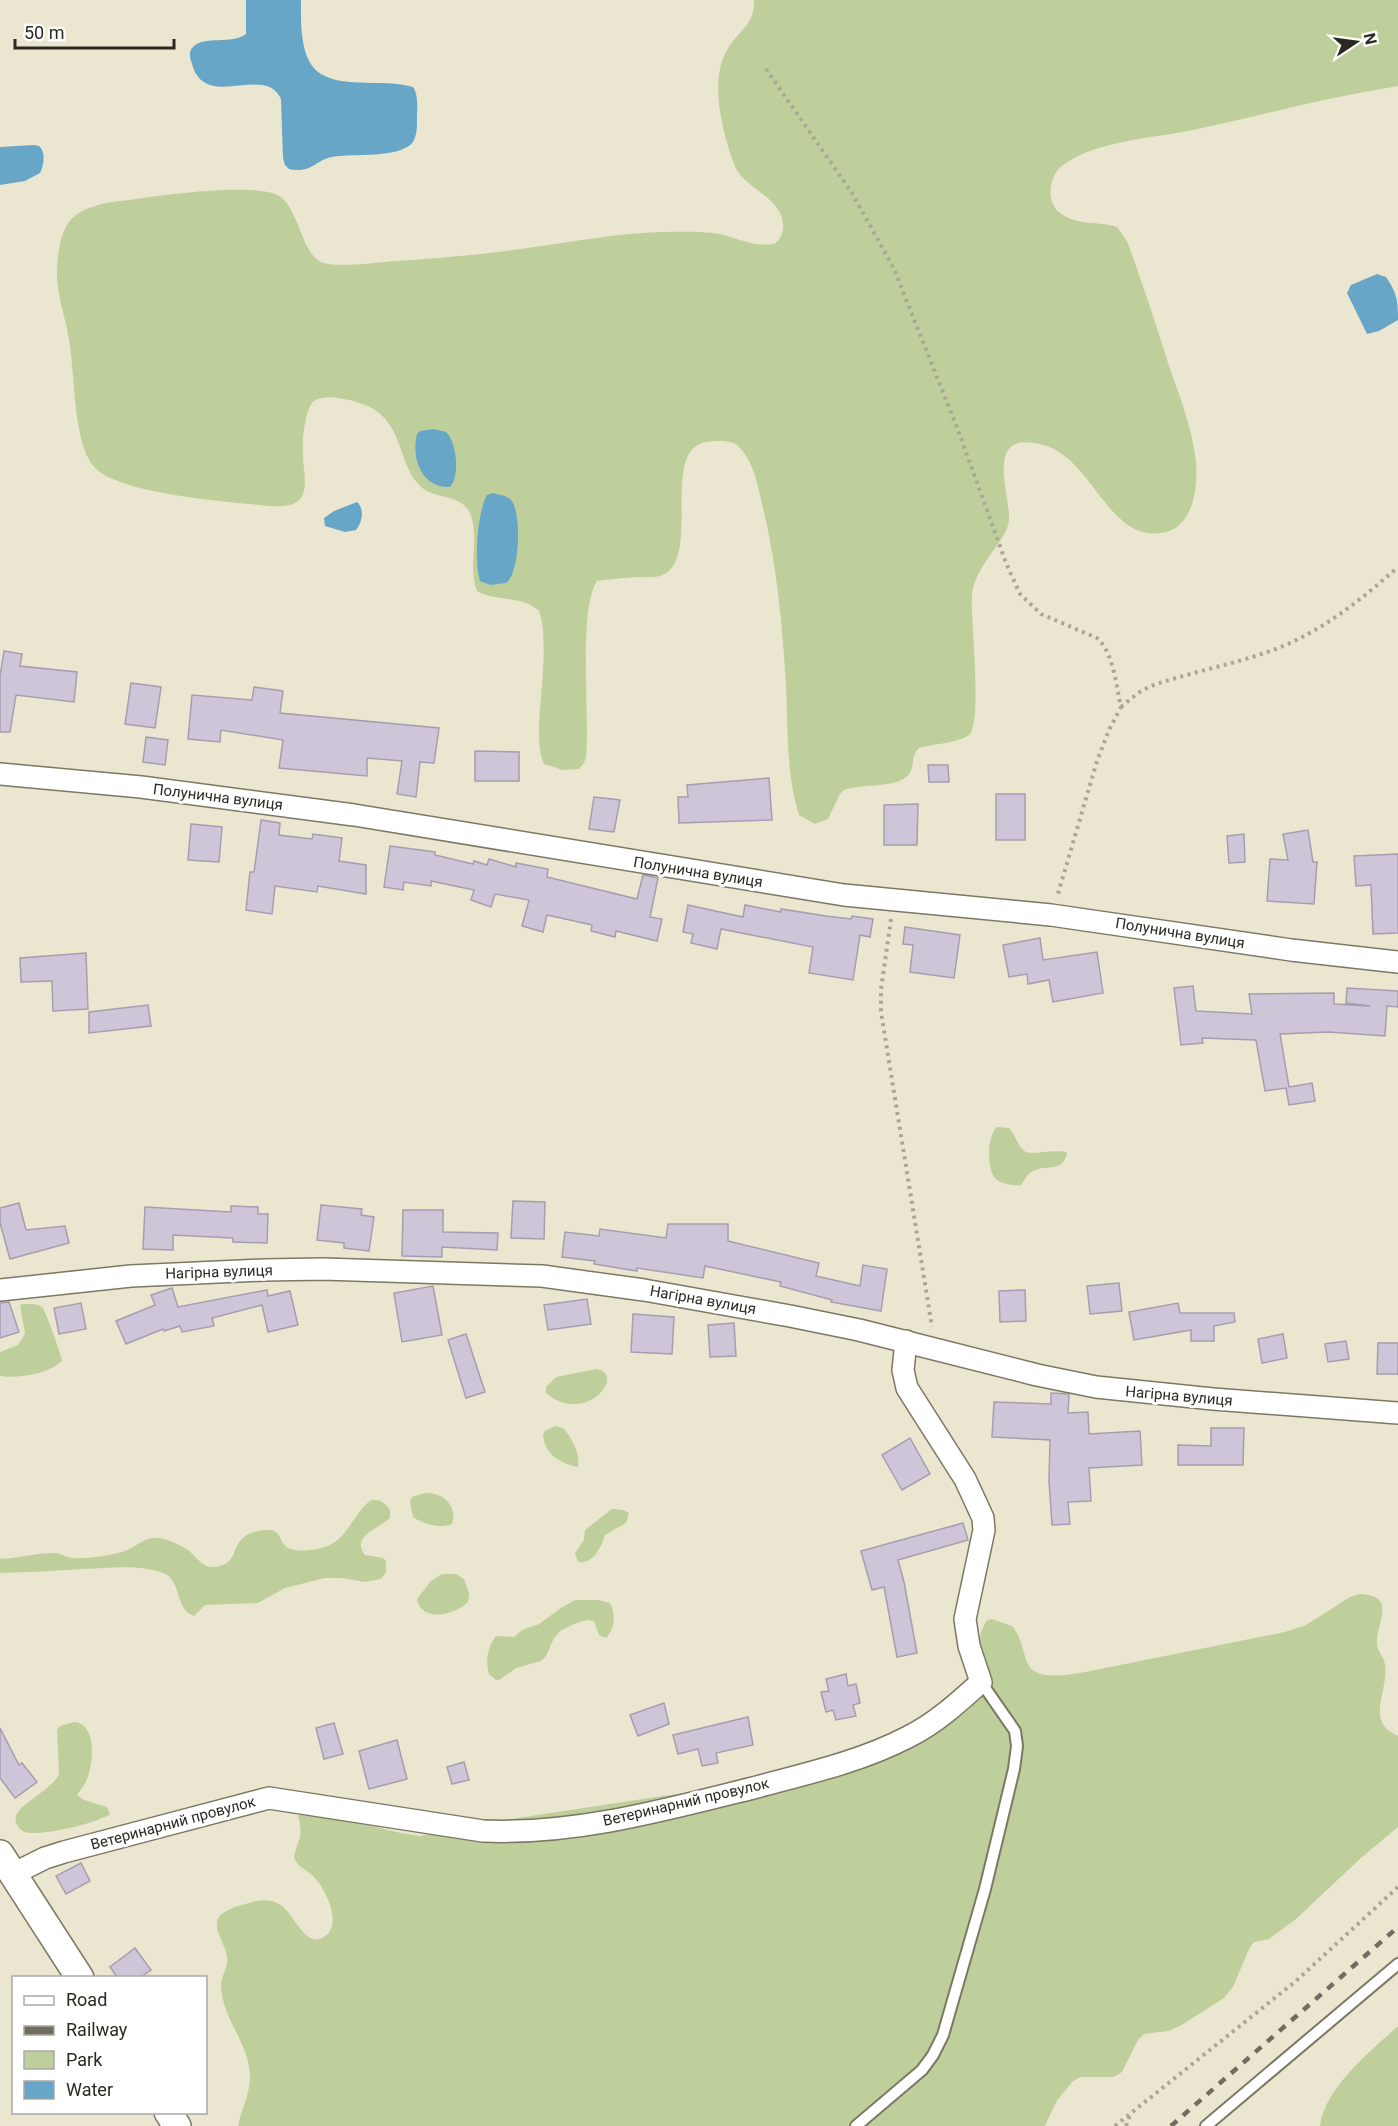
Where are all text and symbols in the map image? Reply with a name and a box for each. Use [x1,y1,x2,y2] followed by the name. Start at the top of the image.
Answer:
[15,12,174,50] scale bar
[1326,12,1386,72] north arrow
[24,22,64,43] text: 50 m
[1360,31,1381,46] text: N
[152,780,284,814] street label: Полунична вулиця
[632,853,764,891] street label: Полунична вулиця
[1114,914,1246,952] street label: Полунична вулиця
[165,1261,273,1283] street label: Нагірна вулиця
[648,1282,758,1318] street label: Нагірна вулиця
[1125,1382,1233,1410] street label: Нагірна вулиця
[601,1774,771,1830] street label: Ветеринарний провулок
[89,1792,257,1854] street label: Ветеринарний провулок
[12,1976,207,2114] legend
[66,1989,107,2010] text: Road
[66,2019,128,2040] text: Railway
[66,2049,103,2070] text: Park
[66,2079,113,2100] text: Water

